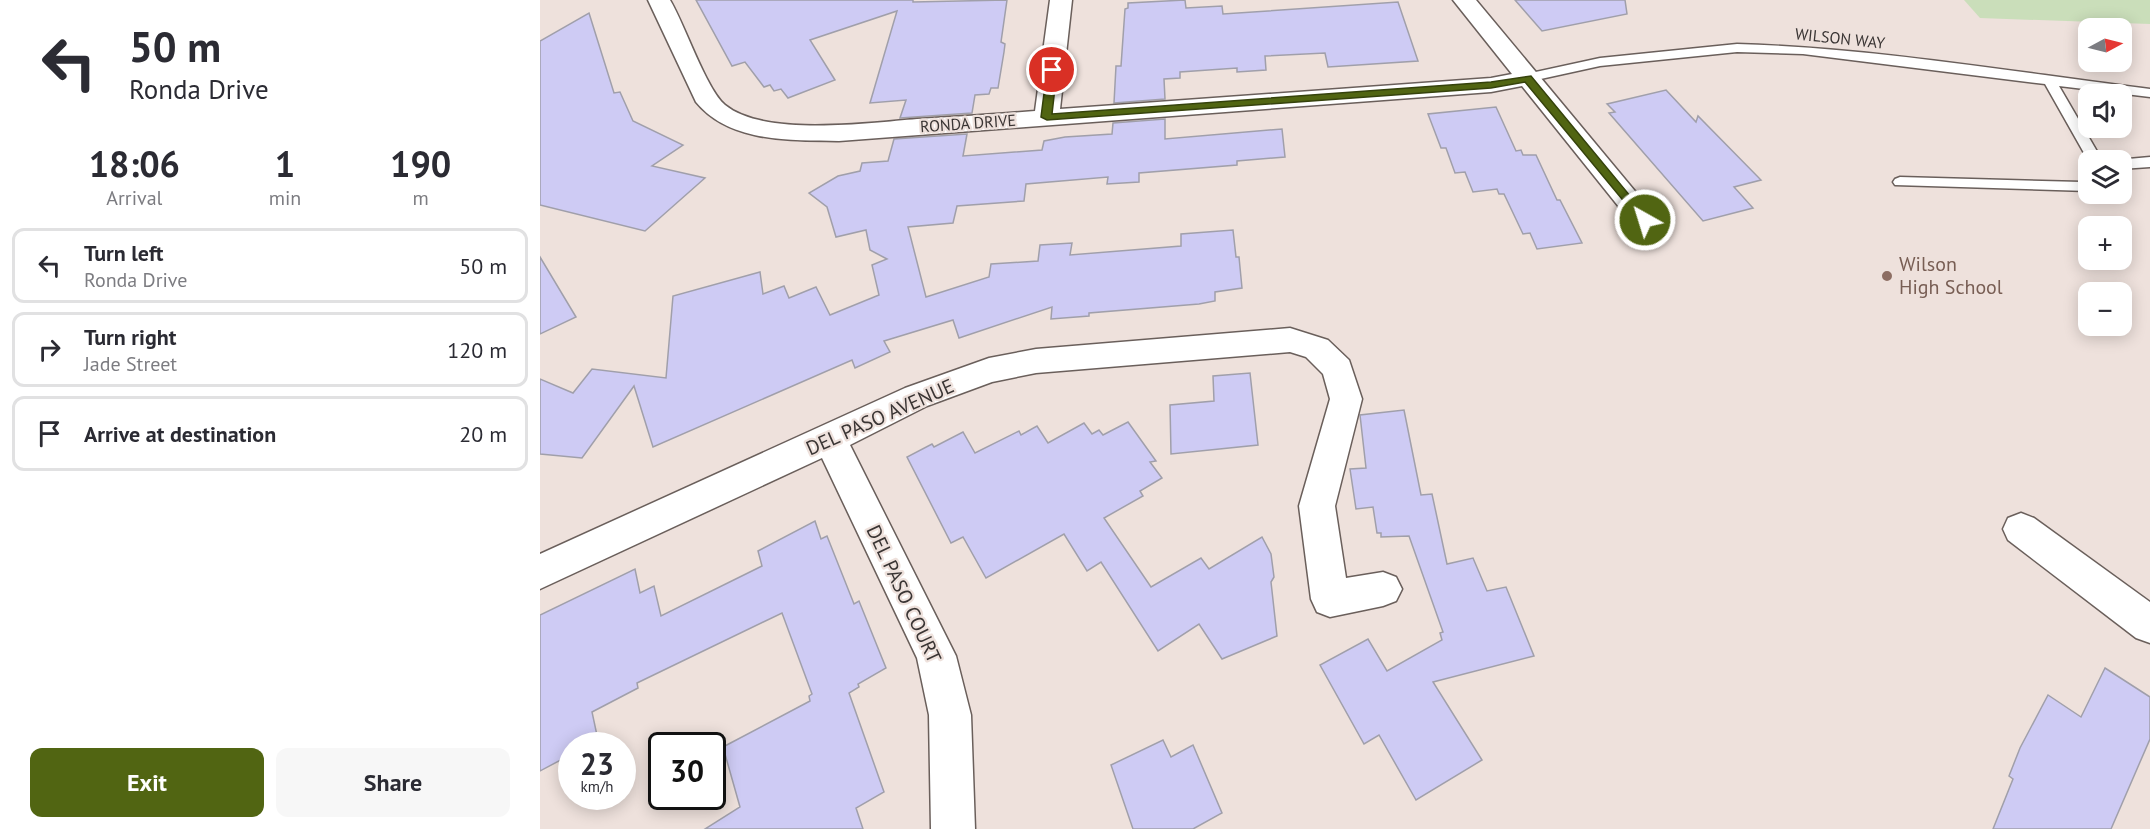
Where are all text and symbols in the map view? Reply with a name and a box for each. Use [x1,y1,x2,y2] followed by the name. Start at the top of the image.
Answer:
[2078,18,2132,72] north arrow
[2078,18,2132,336] map controls
[129,19,221,74] text: 50 m
[1794,23,1886,53] street label: WILSON WAY
[30,24,108,102] icon: left
[1026,44,1077,95] pin
[1035,53,1068,86] icon: arrive
[129,72,269,106] text: Ronda Drive
[2078,84,2132,138] button: sound
[919,110,1017,136] street label: RONDA DRIVE
[89,140,180,187] text: 18:06
[275,140,295,187] text: 1
[390,140,451,187] text: 190
[2078,150,2132,204] button: layers
[106,185,162,211] text: Arrival
[269,185,301,211] text: min
[413,185,429,211] text: m
[1613,188,1677,252] position arrow
[2078,216,2132,270] button: +
[84,239,164,267] text: Turn left
[33,249,66,282] icon: left
[1899,251,2003,300] place label: Wilson High School
[459,252,507,280] text: 50 m
[84,267,187,293] text: Ronda Drive
[1880,269,1894,283] marker: Wilson High School
[2078,282,2132,336] button: −
[84,323,176,351] text: Turn right
[33,333,66,366] icon: right
[447,336,507,364] text: 120 m
[84,351,177,377] text: Jade Street
[802,373,958,461] street label: DEL PASO AVENUE
[33,417,66,450] icon: arrive
[84,420,276,448] text: Arrive at destination
[459,420,507,448] text: 20 m
[861,521,947,667] street label: DEL PASO COURT
[648,732,726,810] speed limit sign: 30
[580,744,614,783] text: 23
[30,748,264,817] button: Exit
[276,748,510,817] button: Share
[581,777,613,796] text: km/h

